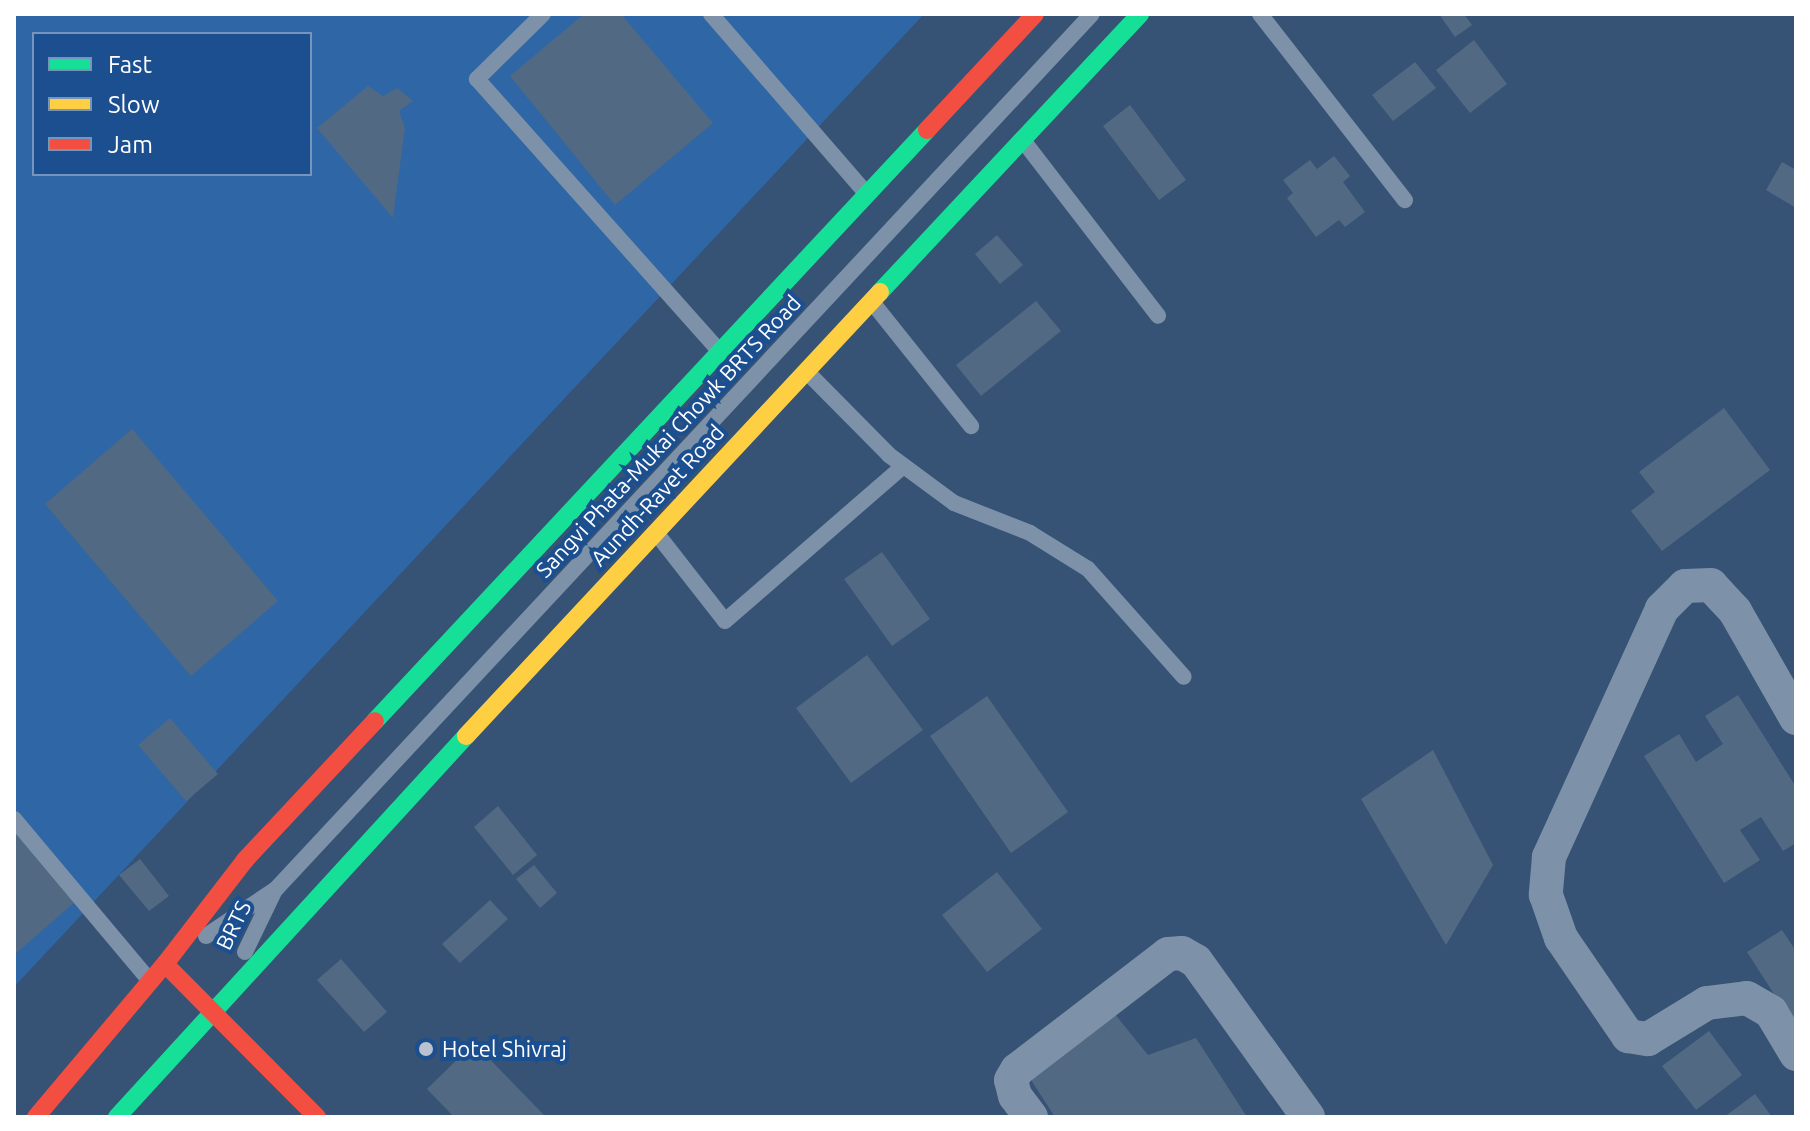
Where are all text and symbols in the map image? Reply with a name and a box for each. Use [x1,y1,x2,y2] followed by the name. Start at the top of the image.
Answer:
[32,32,312,176] legend
[108,51,152,78] text: Fast
[108,91,160,118] text: Slow
[108,131,153,158] text: Jam
[530,289,806,583] street label: Sangvi Phata-Mukai Chowk BRTS Road
[585,419,729,571] street label: Aundh-Ravet Road
[210,896,256,954] street label: BRTS
[442,1036,567,1062] place label: Hotel Shivraj
[417,1040,435,1058] marker: Hotel Shivraj

